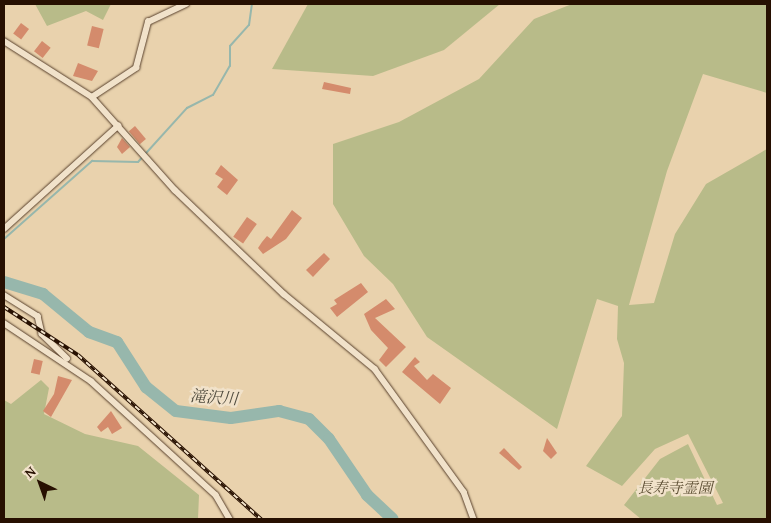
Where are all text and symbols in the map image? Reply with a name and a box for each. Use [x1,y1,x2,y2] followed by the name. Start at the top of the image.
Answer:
[189,386,239,408] water label: 滝沢川
[15,458,65,508] north arrow
[20,461,40,482] text: N
[638,479,712,497] park label: 長寿寺霊園

